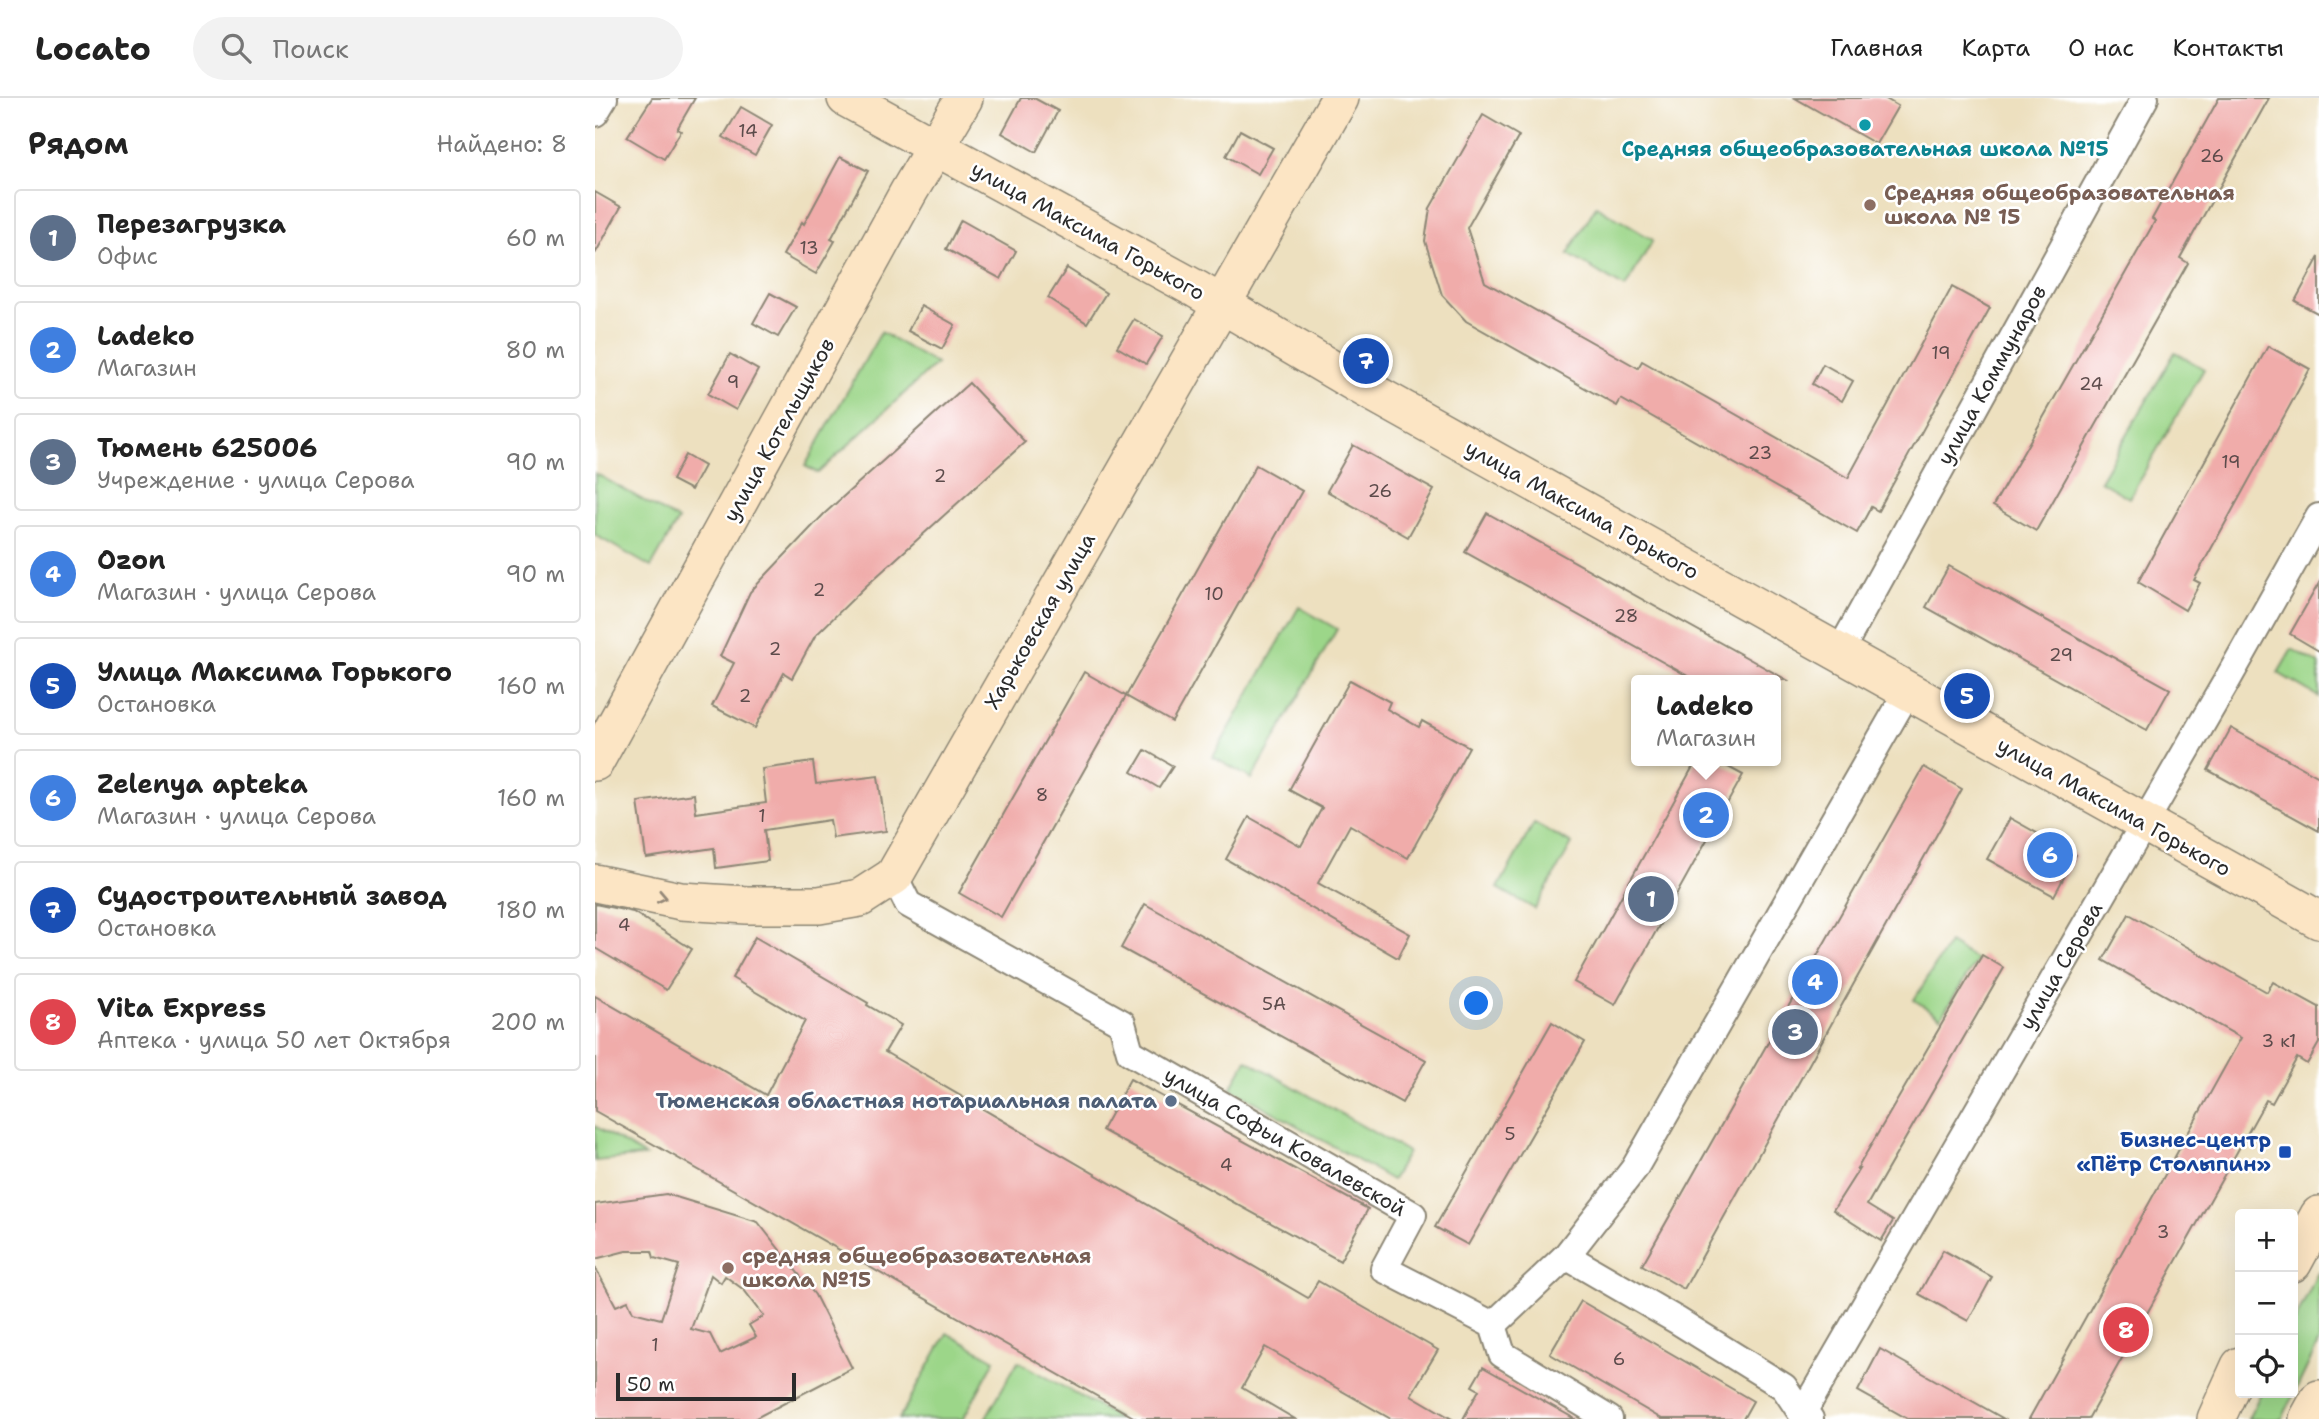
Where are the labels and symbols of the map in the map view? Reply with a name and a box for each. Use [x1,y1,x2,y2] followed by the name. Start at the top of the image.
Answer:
[1857,117,1873,133] marker: Средняя общеобразовательная школа №15
[738,119,758,143] house number: 14
[1621,135,2109,163] place label: Средняя общеобразовательная школа №15
[2200,144,2224,168] house number: 26
[966,155,1210,307] street label: улица Максима Горького
[1884,179,2235,231] place label: Средняя общеобразовательная школа № 15
[1862,197,1878,213] marker: Средняя общеобразовательная школа № 15
[799,236,819,260] house number: 13
[1931,280,2053,470] street label: улица Коммунаров
[717,333,841,527] street label: улица Котельщиков
[1343,335,1389,387] pin: 7
[1931,341,1951,365] house number: 19
[727,370,739,394] house number: 9
[2079,372,2103,396] house number: 24
[1460,434,1704,586] street label: улица Максима Горького
[1748,441,1772,465] house number: 23
[2221,450,2241,474] house number: 19
[934,464,946,488] house number: 2
[1368,479,1392,503] house number: 26
[978,528,1102,714] street label: Харьковская улица
[813,578,825,602] house number: 2
[1204,582,1224,606] house number: 10
[1614,604,1638,628] house number: 28
[769,637,781,661] house number: 2
[2049,643,2073,667] house number: 29
[1944,670,1990,722] pin: 5
[739,684,751,708] house number: 2
[1992,731,2236,883] street label: улица Максима Горького
[1036,783,1048,807] house number: 8
[1683,789,1729,841] pin: 2
[758,804,766,828] house number: 1
[2027,829,2073,881] pin: 6
[1628,873,1674,925] pin: 1
[656,889,668,904] one-way arrow
[2013,897,2109,1035] street label: улица Серова
[618,913,630,937] house number: 4
[1792,956,1838,1008] pin: 4
[1459,986,1493,1020] your location
[1262,992,1286,1016] house number: 5А
[1772,1006,1818,1058] pin: 3
[2262,1029,2296,1053] house number: 3 к1
[1159,1061,1411,1223] street label: улица Софьи Ковалевской
[655,1087,1158,1115] place label: Тюменская областная нотариальная палата
[1163,1093,1179,1109] marker: Тюменская областная нотариальная палата
[1504,1122,1516,1146] house number: 5
[2076,1126,2271,1178] place label: Бизнес-центр «Пётр Столыпин»
[2277,1144,2293,1160] marker: Бизнес-центр «Пётр Столыпин»
[1220,1153,1232,1177] house number: 4
[2157,1220,2169,1244] house number: 3
[742,1242,1092,1294] place label: средняя общеобразовательная школа №15
[720,1260,736,1276] marker: средняя общеобразовательная школа №15
[2103,1304,2149,1356] pin: 8
[651,1333,659,1357] house number: 1
[1613,1347,1625,1371] house number: 6
[616,1370,796,1402] scale bar

